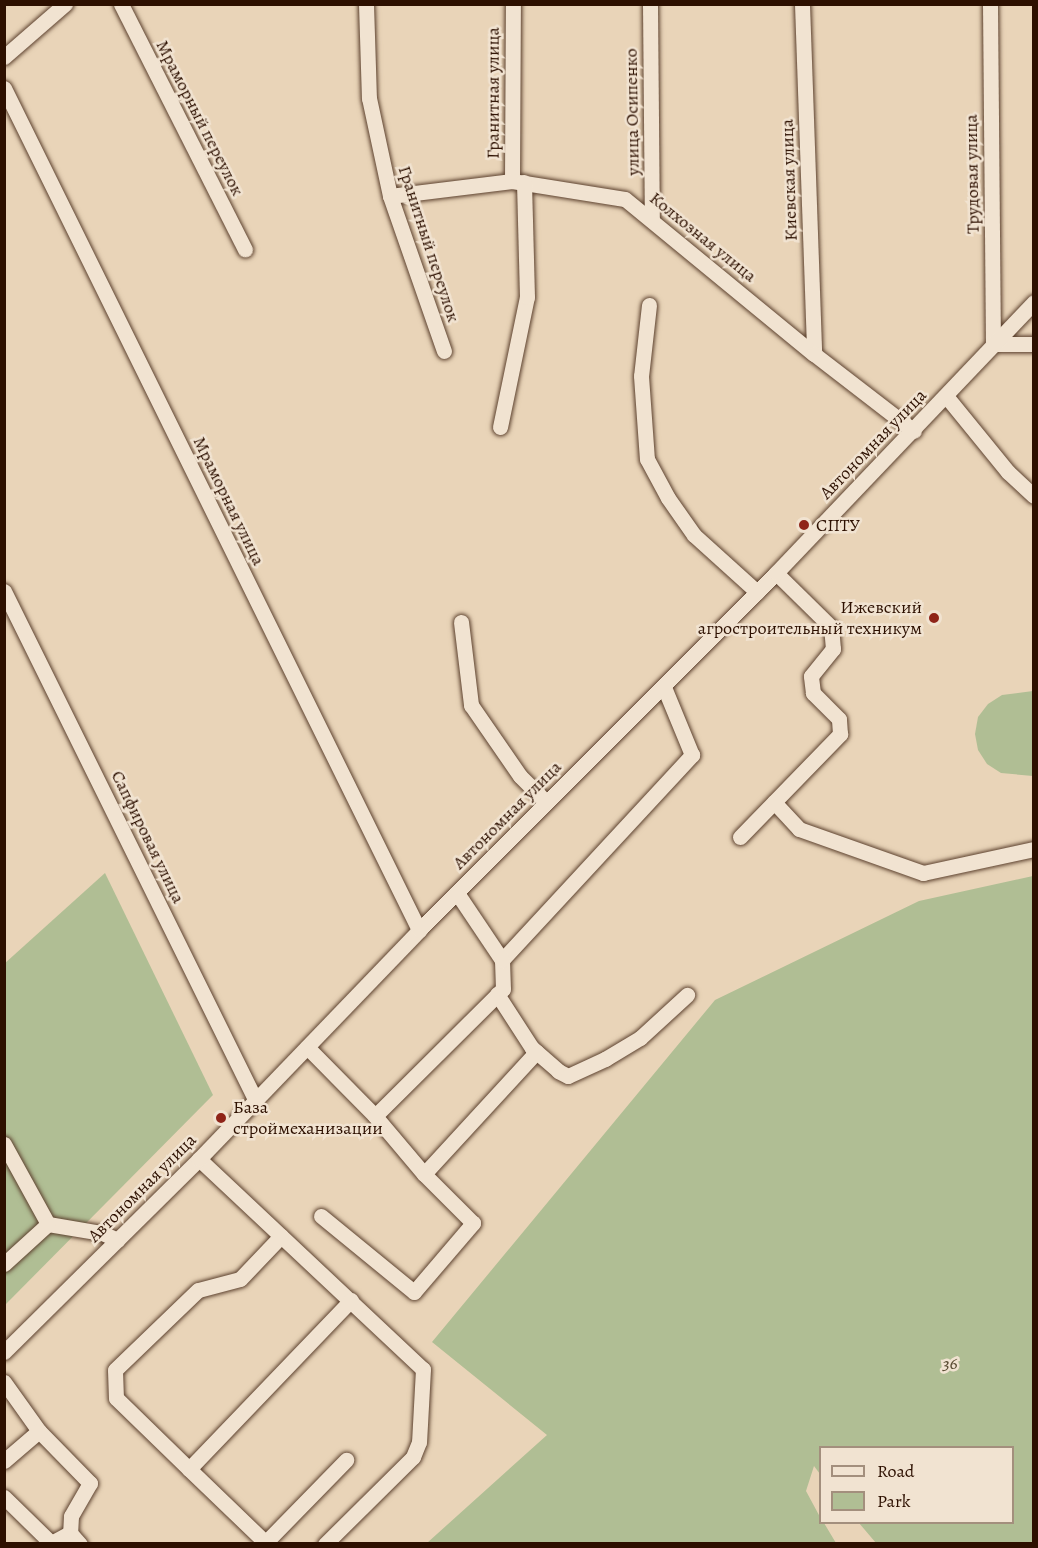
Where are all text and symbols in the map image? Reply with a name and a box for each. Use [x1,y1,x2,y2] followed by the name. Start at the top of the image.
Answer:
[482,27,504,159] street label: Гранитная улица
[151,37,249,199] street label: Мраморный переулок
[620,48,644,176] street label: улица Осипенко
[960,114,984,234] street label: Трудовая улица
[776,119,802,241] street label: Киевская улица
[394,163,464,325] street label: Гранитный переулок
[645,187,761,287] street label: Колхозная улица
[815,385,931,503] street label: Автономная улица
[188,433,270,569] street label: Мраморная улица
[816,514,860,536] place label: СПТУ
[797,518,811,532] marker: СПТУ
[698,597,922,640] place label: Ижевский агростроительный техникум
[927,611,941,625] marker: Ижевский агростроительный техникум
[448,756,566,874] street label: Автономная улица
[107,767,189,907] street label: Сапфировая улица
[233,1097,383,1140] place label: База строймеханизации
[214,1111,228,1125] marker: База строймеханизации
[83,1129,201,1247] street label: Автономная улица
[942,1352,958,1374] park label: 36
[819,1446,1014,1524] legend
[877,1459,914,1483] text: Road
[877,1489,911,1513] text: Park

